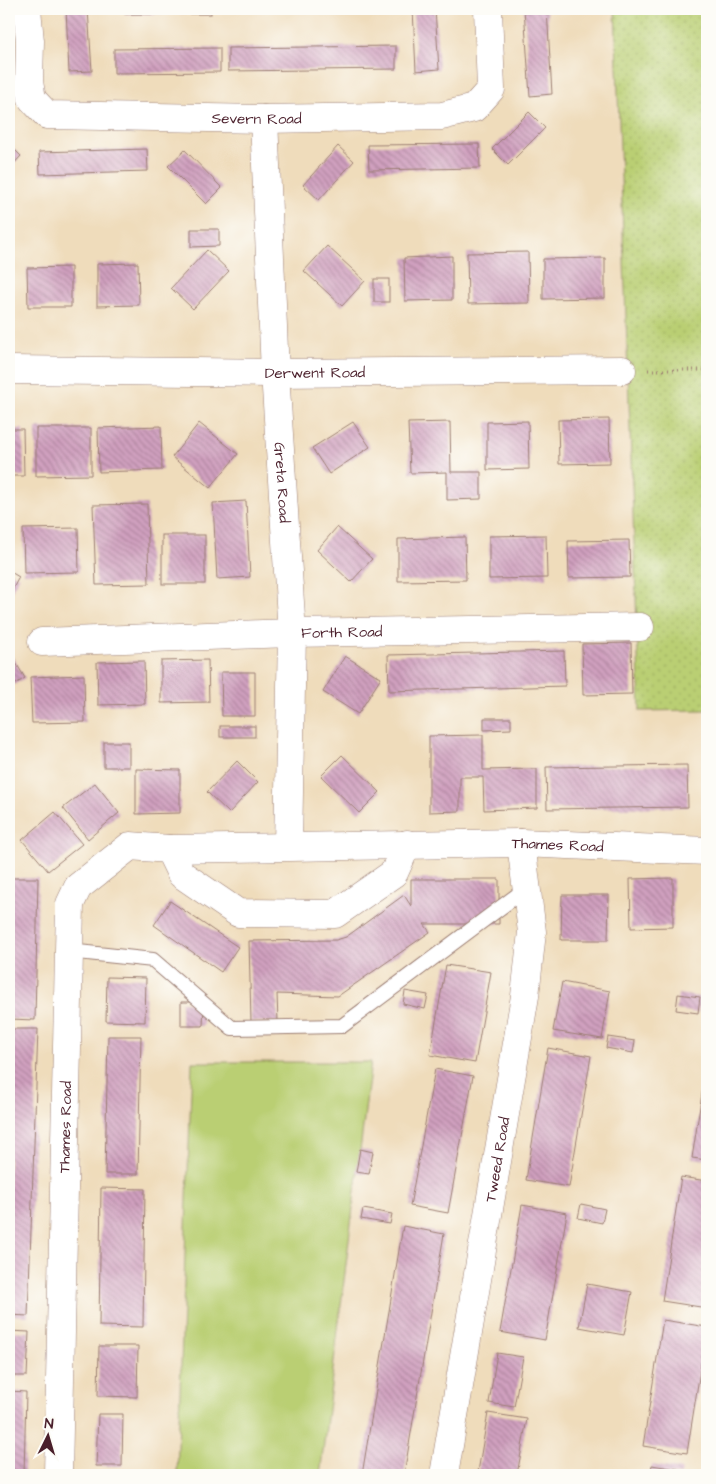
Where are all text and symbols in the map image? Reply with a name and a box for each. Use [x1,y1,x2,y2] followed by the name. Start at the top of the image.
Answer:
[211,108,302,130] street label: Severn Road
[265,362,366,384] street label: Derwent Road
[269,441,295,524] street label: Greta Road
[301,621,383,643] street label: Forth Road
[511,832,605,857] street label: Thames Road
[54,1080,77,1173] street label: Thames Road
[480,1115,515,1204] street label: Tweed Road
[22,1412,72,1462] north arrow
[44,1414,55,1434] text: N

